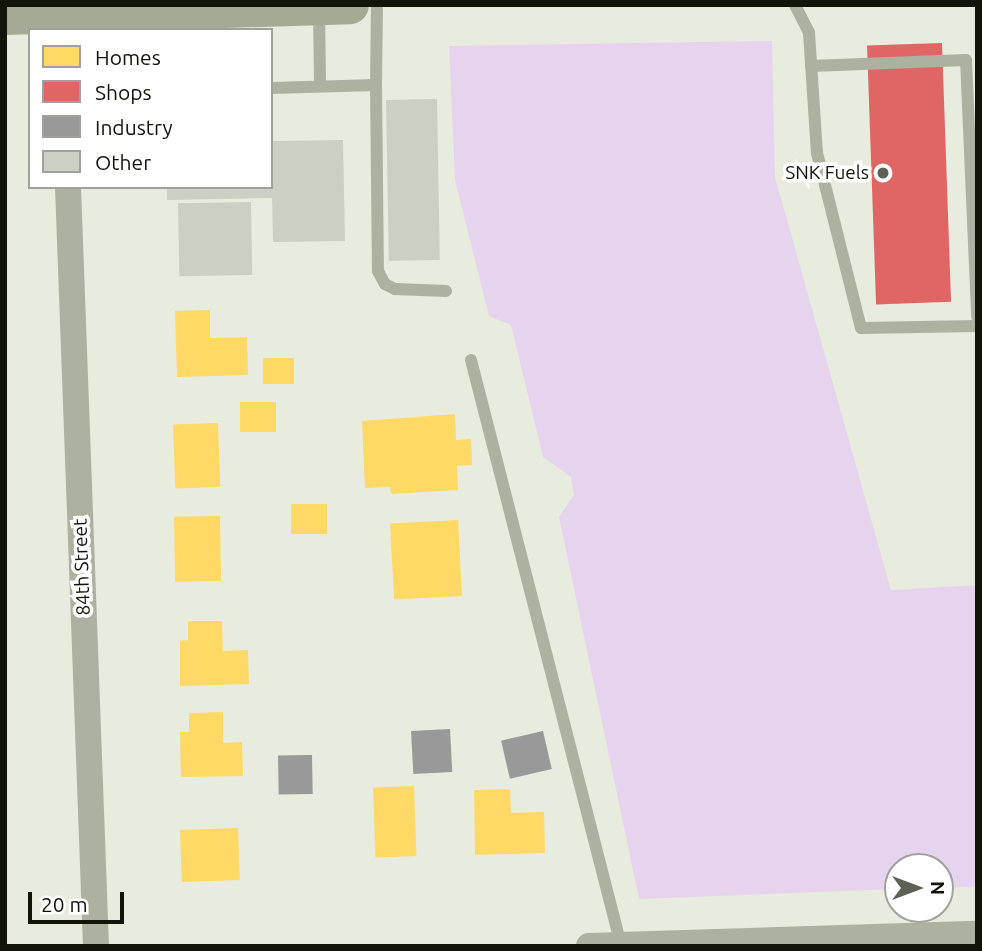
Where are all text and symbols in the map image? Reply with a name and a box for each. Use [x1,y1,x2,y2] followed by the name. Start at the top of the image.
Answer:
[28,28,273,189] legend
[95,45,161,69] text: Homes
[95,80,152,104] text: Shops
[95,115,173,139] text: Industry
[95,150,151,174] text: Other
[785,162,869,184] place label: SNK Fuels
[875,165,891,181] marker: SNK Fuels
[69,518,95,616] street label: 84th Street
[884,853,954,923] north arrow
[32,878,128,922] scale bar
[927,881,949,895] text: N
[41,892,88,916] text: 20 m

